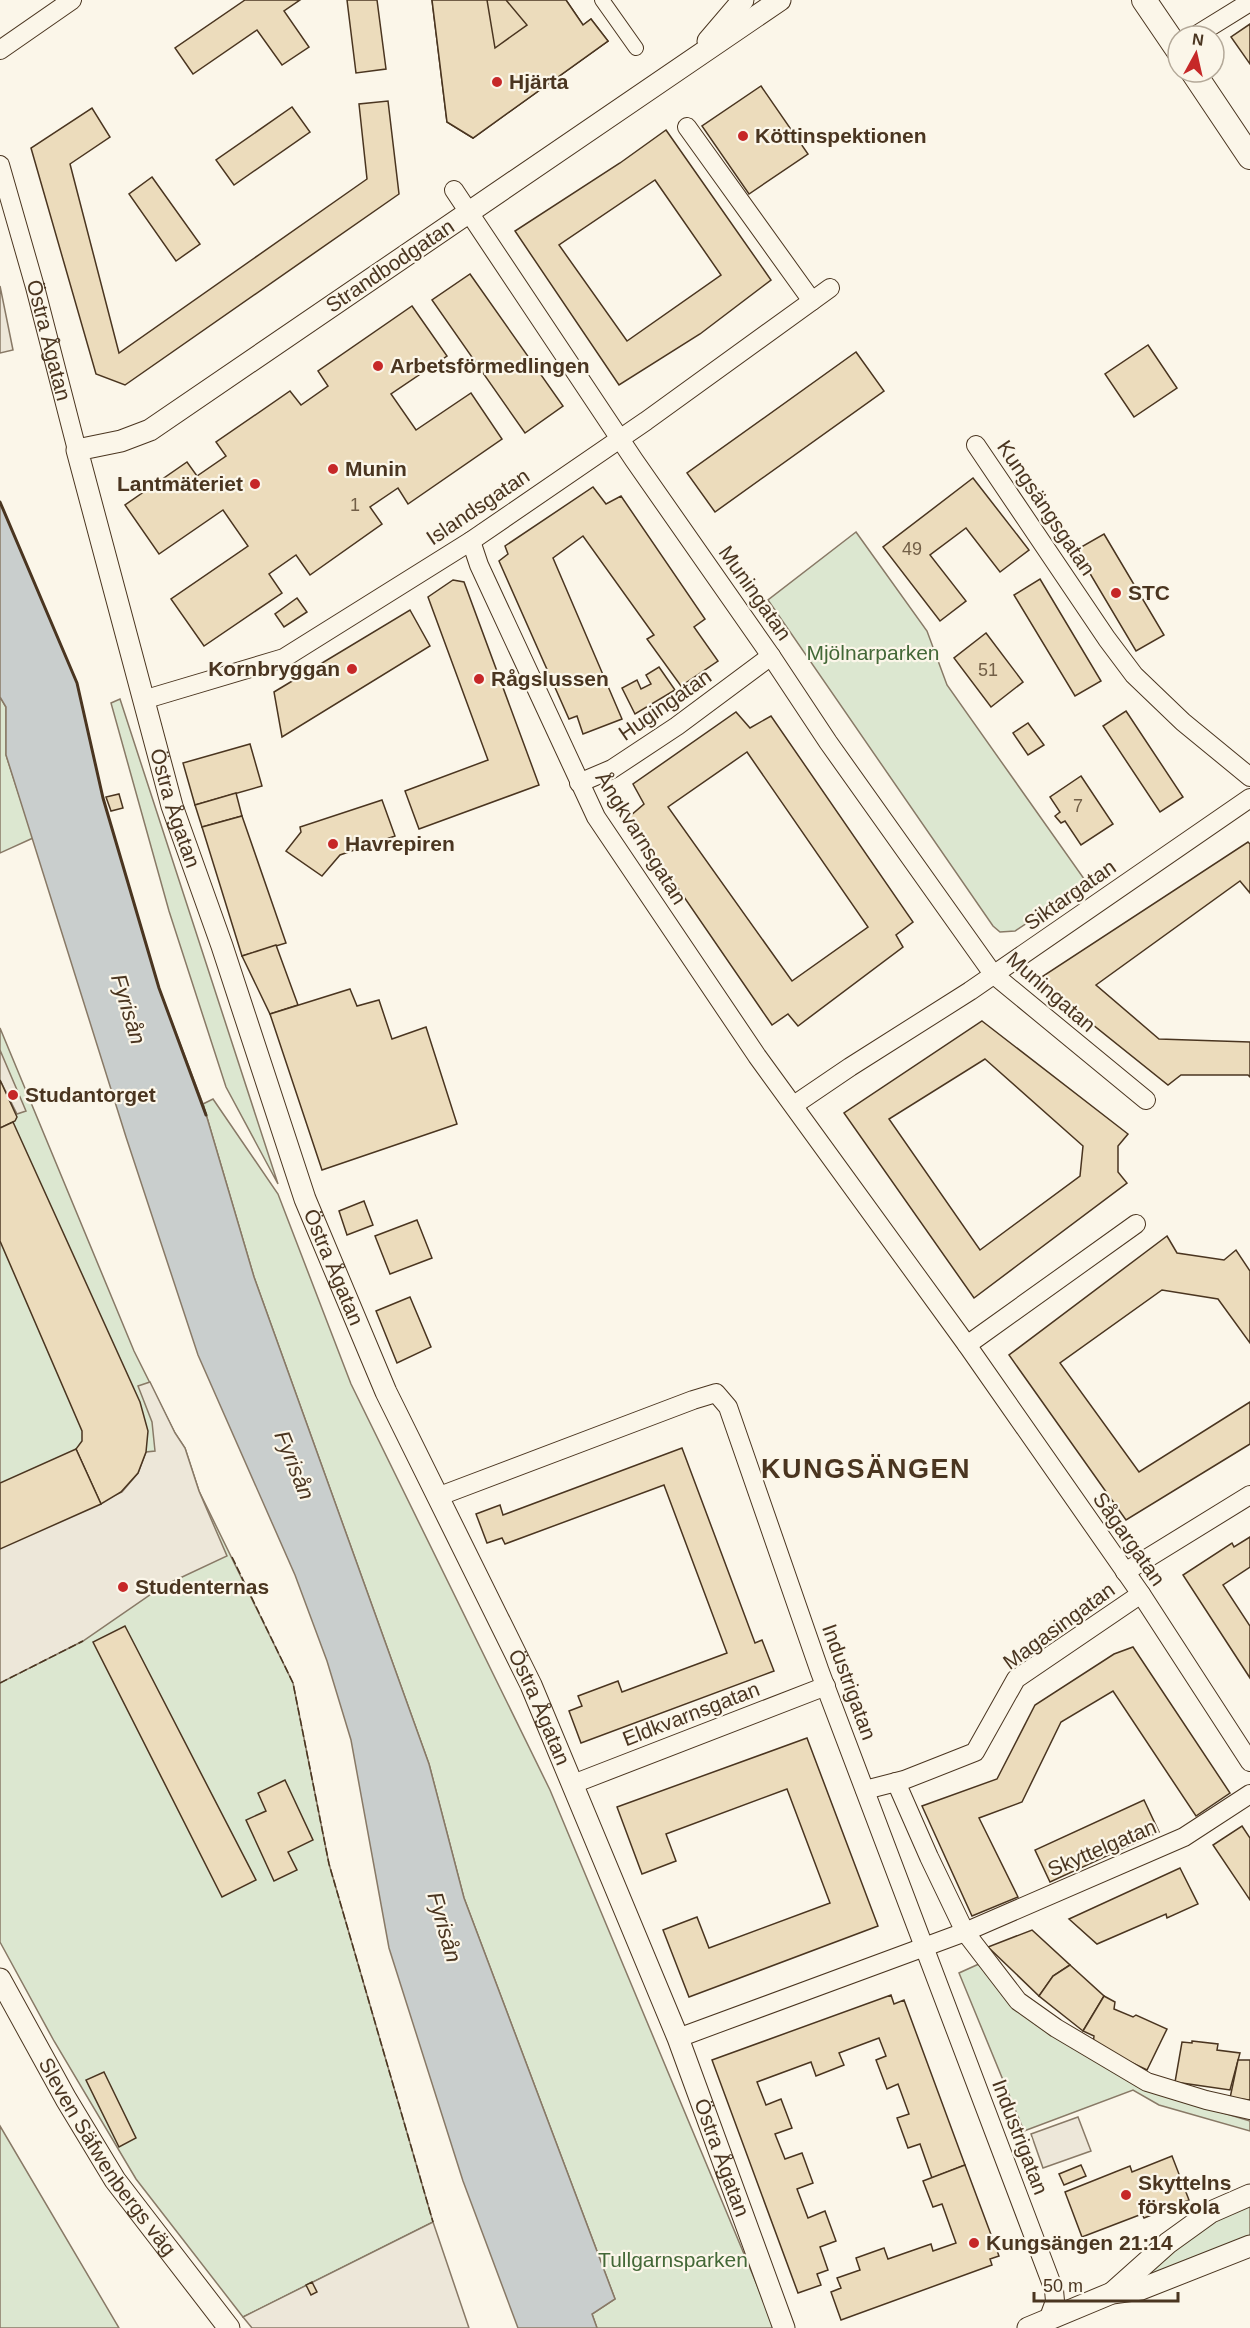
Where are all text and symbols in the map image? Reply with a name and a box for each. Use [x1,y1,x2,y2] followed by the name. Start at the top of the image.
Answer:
[1166,24,1226,84] north arrow
[1191,30,1205,49] text: N
[509,70,569,93] place label: Hjärta
[490,75,504,89] marker: Hjärta
[755,124,927,147] place label: Köttinspektionen
[736,129,750,143] marker: Köttinspektionen
[321,214,458,317] street label: Strandbodgatan
[23,277,76,403] street label: Östra Ågatan
[390,354,590,377] place label: Arbetsförmedlingen
[371,359,385,373] marker: Arbetsförmedlingen
[993,436,1100,579] street label: Kungsängsgatan
[345,457,407,480] place label: Munin
[326,462,340,476] marker: Munin
[422,464,534,549] street label: Islandsgatan
[117,472,243,495] place label: Lantmäteriet
[248,477,262,491] marker: Lantmäteriet
[350,495,360,515] house number: 1
[902,539,922,559] house number: 49
[715,541,796,644] street label: Muningatan
[1128,581,1170,604] place label: STC
[1109,586,1123,600] marker: STC
[806,641,940,664] park label: Mjölnarparken
[208,657,340,680] place label: Kornbryggan
[978,660,998,680] house number: 51
[345,662,359,676] marker: Kornbryggan
[614,664,715,745] street label: Hugingatan
[491,667,609,690] place label: Rågslussen
[472,672,486,686] marker: Rågslussen
[146,746,205,871] street label: Östra Ågatan
[591,767,691,908] street label: Ångkvarnsgatan
[1073,796,1083,816] house number: 7
[345,832,455,855] place label: Havrepiren
[326,837,340,851] marker: Havrepiren
[1020,855,1120,934] street label: Siktargatan
[1002,947,1100,1036] street label: Muningatan
[106,971,151,1047] water label: Fyrisån
[25,1083,156,1106] place label: Studantorget
[6,1088,20,1102] marker: Studantorget
[300,1205,369,1329] street label: Östra Ågatan
[269,1427,320,1503] water label: Fyrisån
[761,1454,971,1484] district label: KUNGSÄNGEN
[1089,1488,1170,1590] street label: Sågargatan
[135,1575,269,1598] place label: Studenternas
[999,1578,1119,1674] street label: Magasingatan
[116,1580,130,1594] marker: Studenternas
[818,1621,881,1743] street label: Industrigatan
[504,1645,575,1768] street label: Östra Ågatan
[619,1677,763,1750] street label: Eldkvarnsgatan
[1044,1814,1159,1881] street label: Skyttelgatan
[423,1889,466,1965] water label: Fyrisån
[35,2054,181,2260] street label: Sleven Säfwenbergs väg
[988,2076,1053,2198] street label: Industrigatan
[690,2095,754,2220] street label: Östra Ågatan
[1138,2171,1231,2218] place label: Skyttelns förskola
[1119,2188,1133,2202] marker: Skyttelns förskola
[986,2231,1173,2254] place label: Kungsängen 21:14
[967,2236,981,2250] marker: Kungsängen 21:14
[598,2248,748,2271] park label: Tullgarnsparken
[1034,2265,1178,2303] scale bar
[1043,2276,1083,2296] text: 50 m

